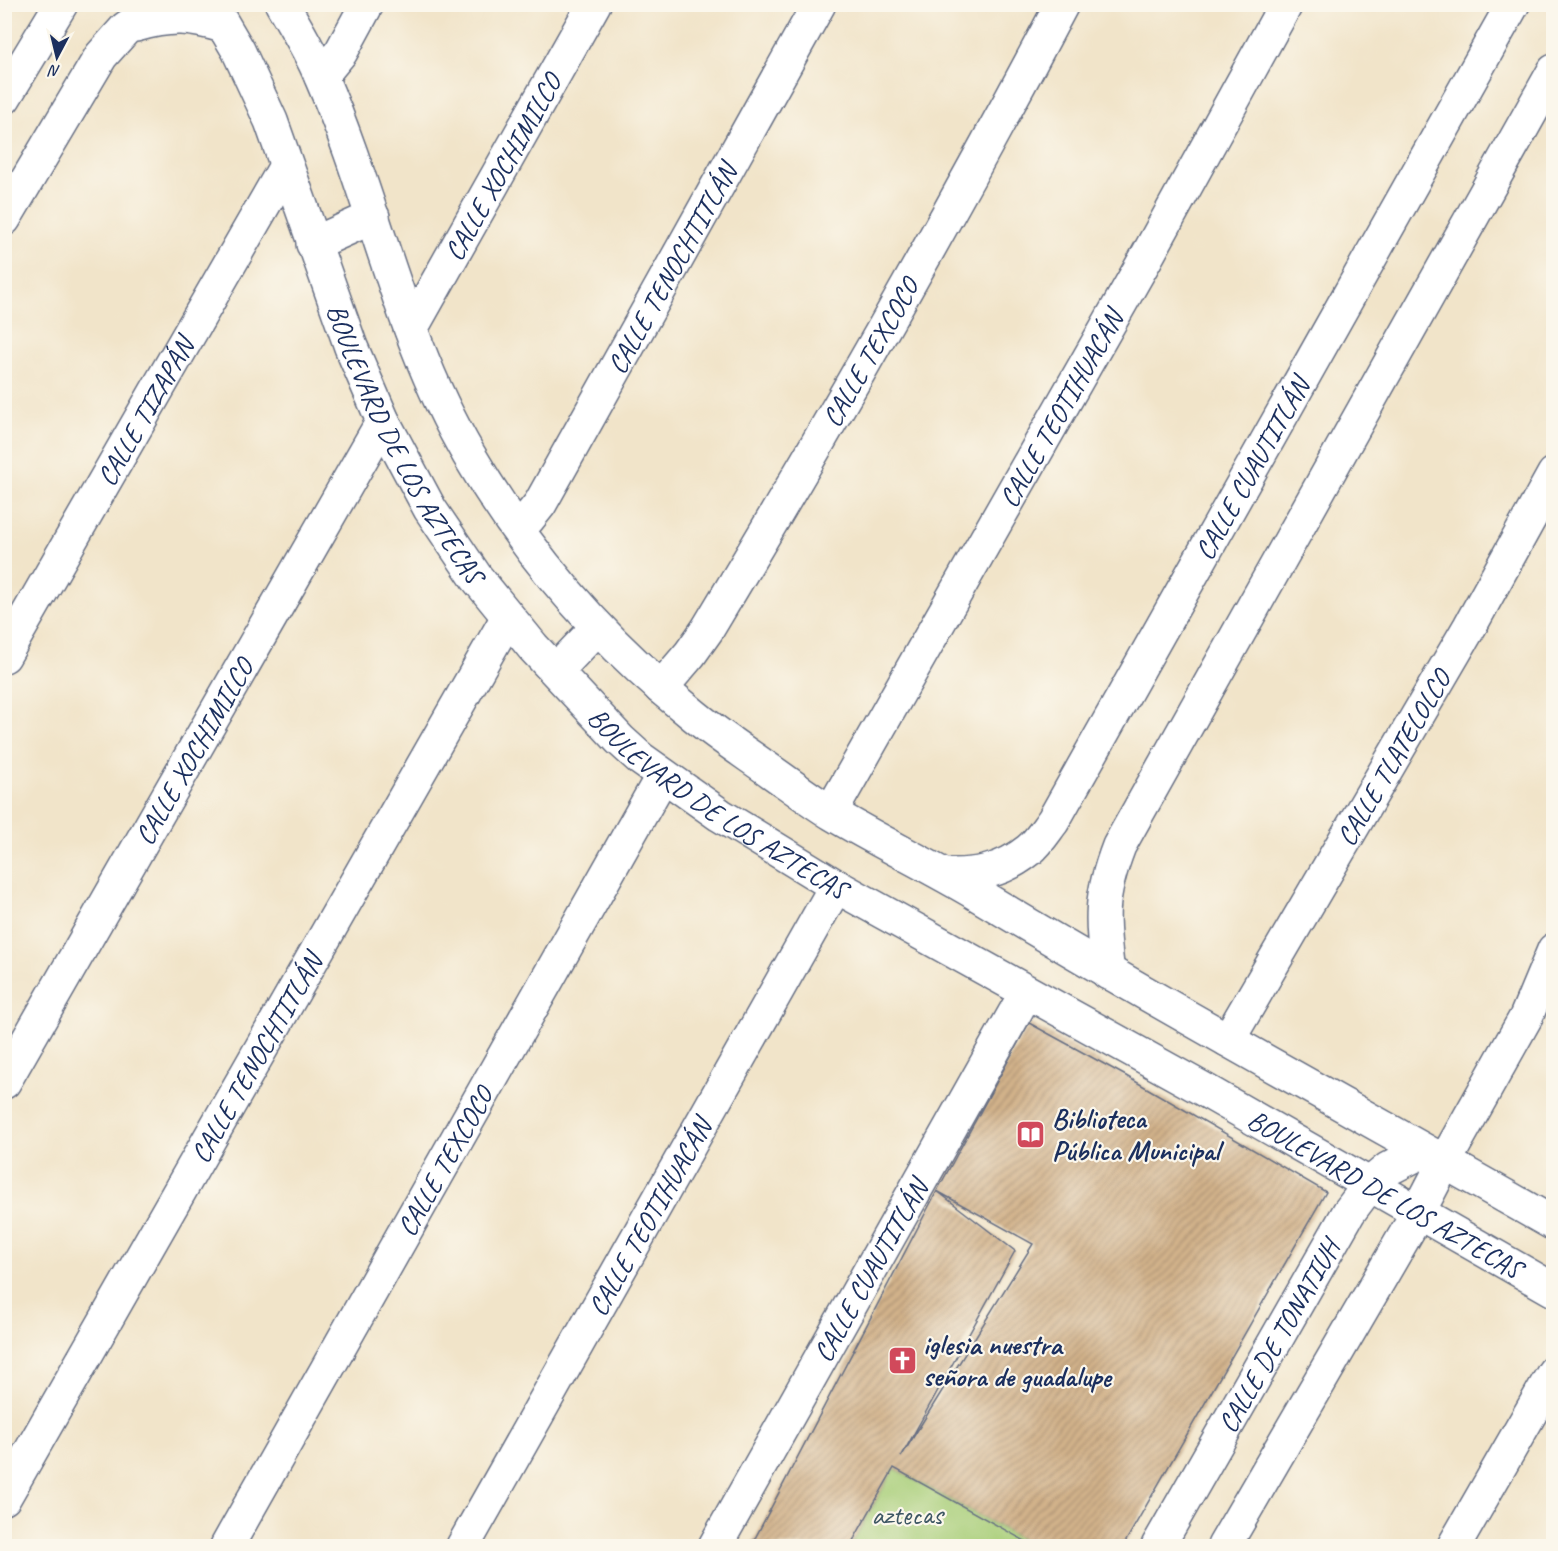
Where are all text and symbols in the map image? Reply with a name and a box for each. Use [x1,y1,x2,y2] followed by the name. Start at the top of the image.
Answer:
[27,27,87,87] north arrow
[46,60,61,81] text: N
[436,65,570,266] street label: CALLE XOCHIMILCO
[599,154,746,380] street label: CALLE TENOCHTITLÁN
[814,269,928,433] street label: CALLE TEXCOCO
[320,299,495,593] street label: BOULEVARD DE LOS AZTECAS
[991,300,1132,513] street label: CALLE TEOTIHUACÁN
[88,328,203,492] street label: CALLE TIZAPÁN
[1186,368,1319,566] street label: CALLE CUAUTITLÁN
[126,650,262,851] street label: CALLE XOCHIMILCO
[1328,661,1459,852] street label: CALLE TLATELOLCO
[581,700,858,909] street label: BOULEVARD DE LOS AZTECAS
[182,944,331,1169] street label: CALLE TENOCHTITLÁN
[389,1078,502,1242] street label: CALLE TEXCOCO
[1052,1101,1225,1168] place label: Biblioteca Pública Municipal
[1242,1101,1532,1288] street label: BOULEVARD DE LOS AZTECAS
[579,1109,721,1322] street label: CALLE TEOTIHUACÁN
[1015,1118,1047,1150] library icon: Biblioteca Pública Municipal
[805,1170,937,1368] street label: CALLE CUAUTITLÁN
[1209,1230,1349,1438] street label: CALLE DE TONATIUH
[923,1327,1114,1394] place label: iglesia nuestra señora de guadalupe
[886,1344,918,1376] church icon: iglesia nuestra señora de guadalupe
[872,1497,945,1532] park label: aztecas

